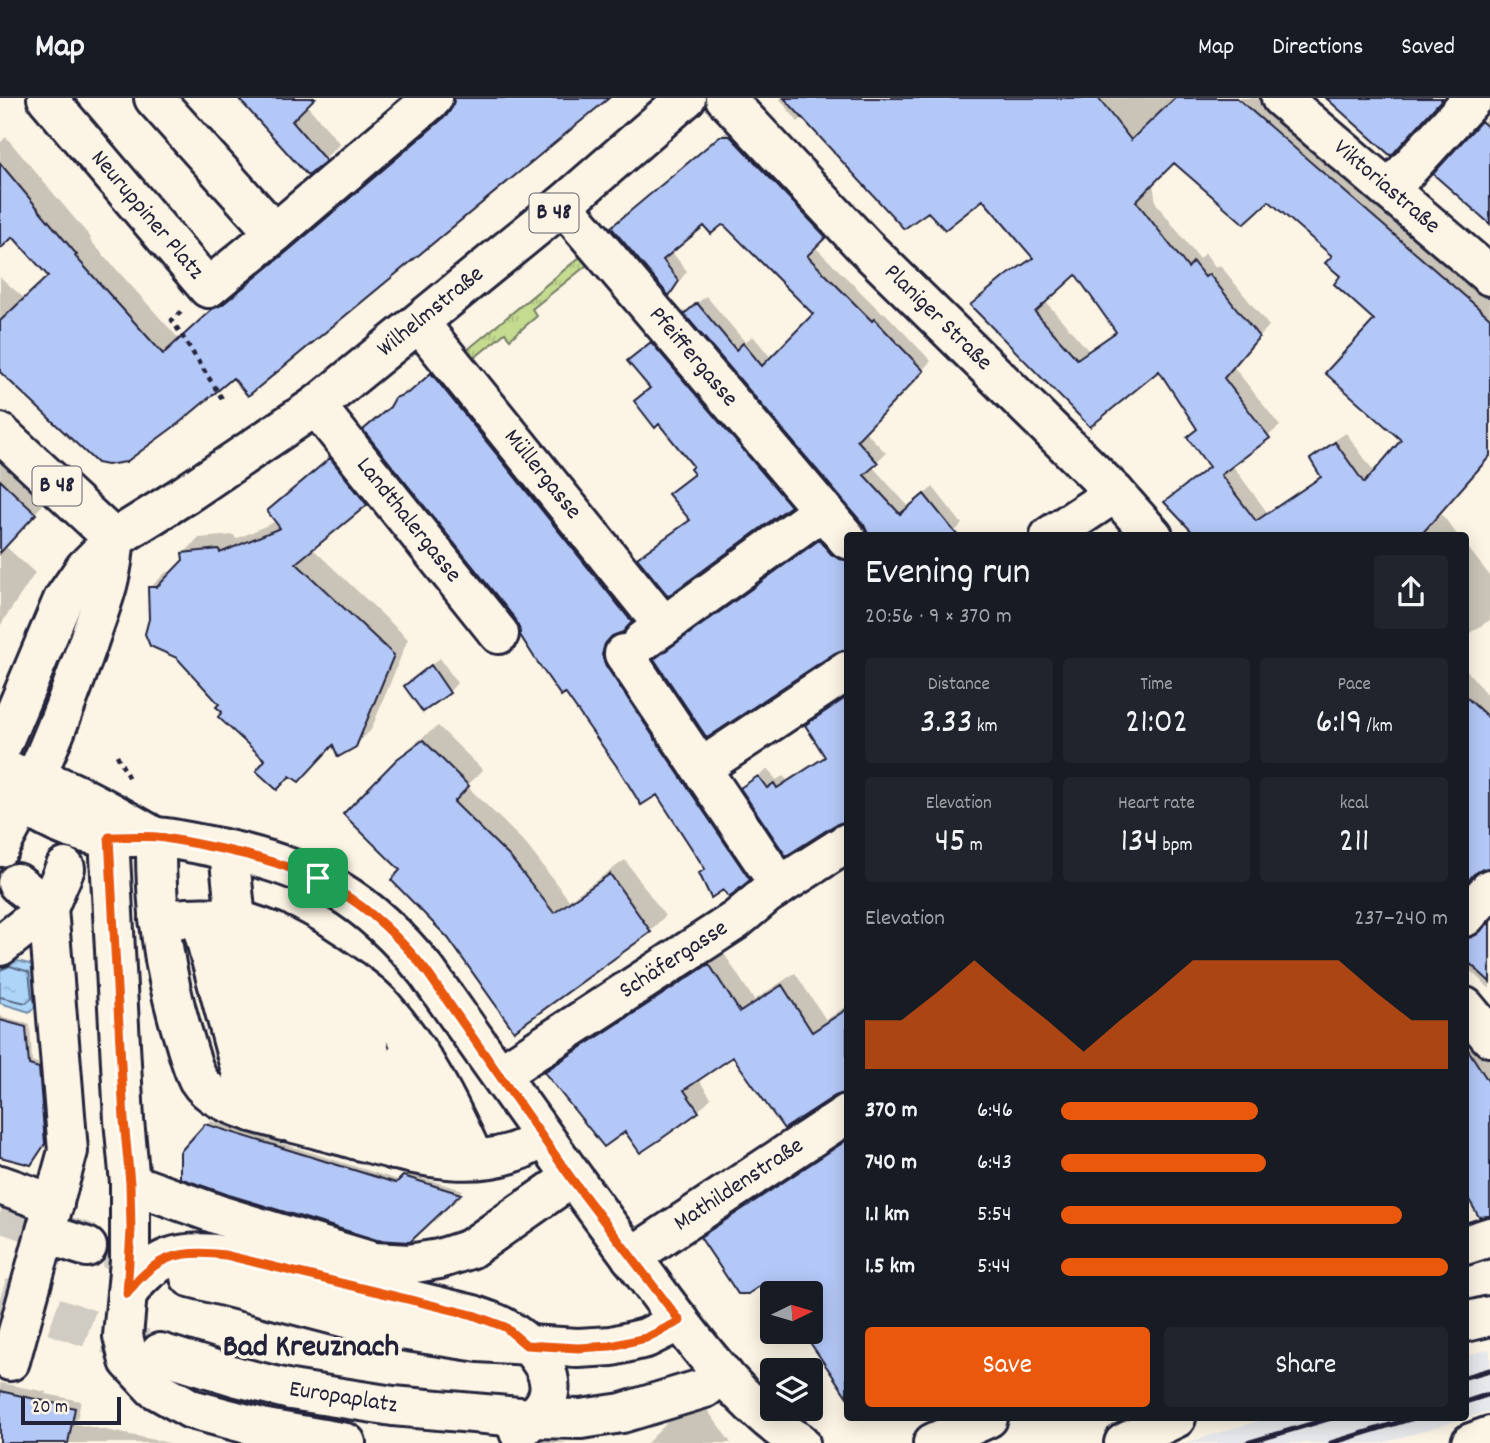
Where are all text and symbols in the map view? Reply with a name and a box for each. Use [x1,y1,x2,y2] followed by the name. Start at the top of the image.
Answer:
[35,25,85,72] text: Map
[1198,31,1234,65] text: Map
[1272,31,1363,65] text: Directions
[1401,31,1455,65] text: Saved
[1325,132,1447,243] street label: Viktoriastraße
[82,143,211,288] street label: Neuruppiner Platz
[530,194,578,232] road number: B 48
[875,257,999,380] street label: Planiger Straße
[370,258,492,366] street label: Wilhelmstraße
[640,300,745,415] street label: Pfeiffergasse
[495,422,589,528] street label: Müllergasse
[347,451,469,591] street label: Landthalergasse
[32,466,82,506] road number: B 48
[865,547,1030,602] text: Evening run
[1374,555,1448,629] button: share
[865,601,1012,634] text: 20:56 · 9 × 370 m
[928,672,990,699] text: Distance
[1140,672,1173,699] text: Time
[1337,672,1371,699] text: Pace
[920,699,972,749] text: 3.33
[1125,699,1188,749] text: 21:02
[1316,699,1362,749] text: 6:19
[972,714,998,741] text: km
[1362,714,1393,741] text: /km
[926,791,992,818] text: Elevation
[1118,791,1195,818] text: Heart rate
[1340,791,1369,818] text: kcal
[935,818,965,868] text: 45
[1120,818,1158,868] text: 134
[1339,818,1369,868] text: 211
[965,833,983,860] text: m
[1158,833,1193,860] text: bpm
[288,848,348,908] pin
[299,859,337,897] icon: arrive
[865,903,945,936] text: Elevation
[1354,903,1448,936] text: 237–240 m
[613,912,735,1008] street label: Schäfergasse
[865,1095,918,1128] text: 370 m
[977,1095,1013,1128] text: 6:46
[668,1130,811,1241] street label: Mathildenstraße
[865,1147,917,1180] text: 740 m
[977,1147,1012,1180] text: 6:43
[865,1199,909,1232] text: 1.1 km
[977,1199,1012,1232] text: 5:54
[865,1251,915,1284] text: 1.5 km
[977,1251,1011,1284] text: 5:44
[760,1281,822,1344] north arrow
[760,1281,823,1421] map controls
[223,1326,399,1372] district label: Bad Kreuznach
[865,1327,1150,1407] button: Save
[1164,1327,1448,1407] button: Share
[760,1358,823,1421] button: layers
[287,1373,400,1423] street label: Europaplatz
[21,1394,121,1426] scale bar
[32,1395,68,1422] text: 20 m

